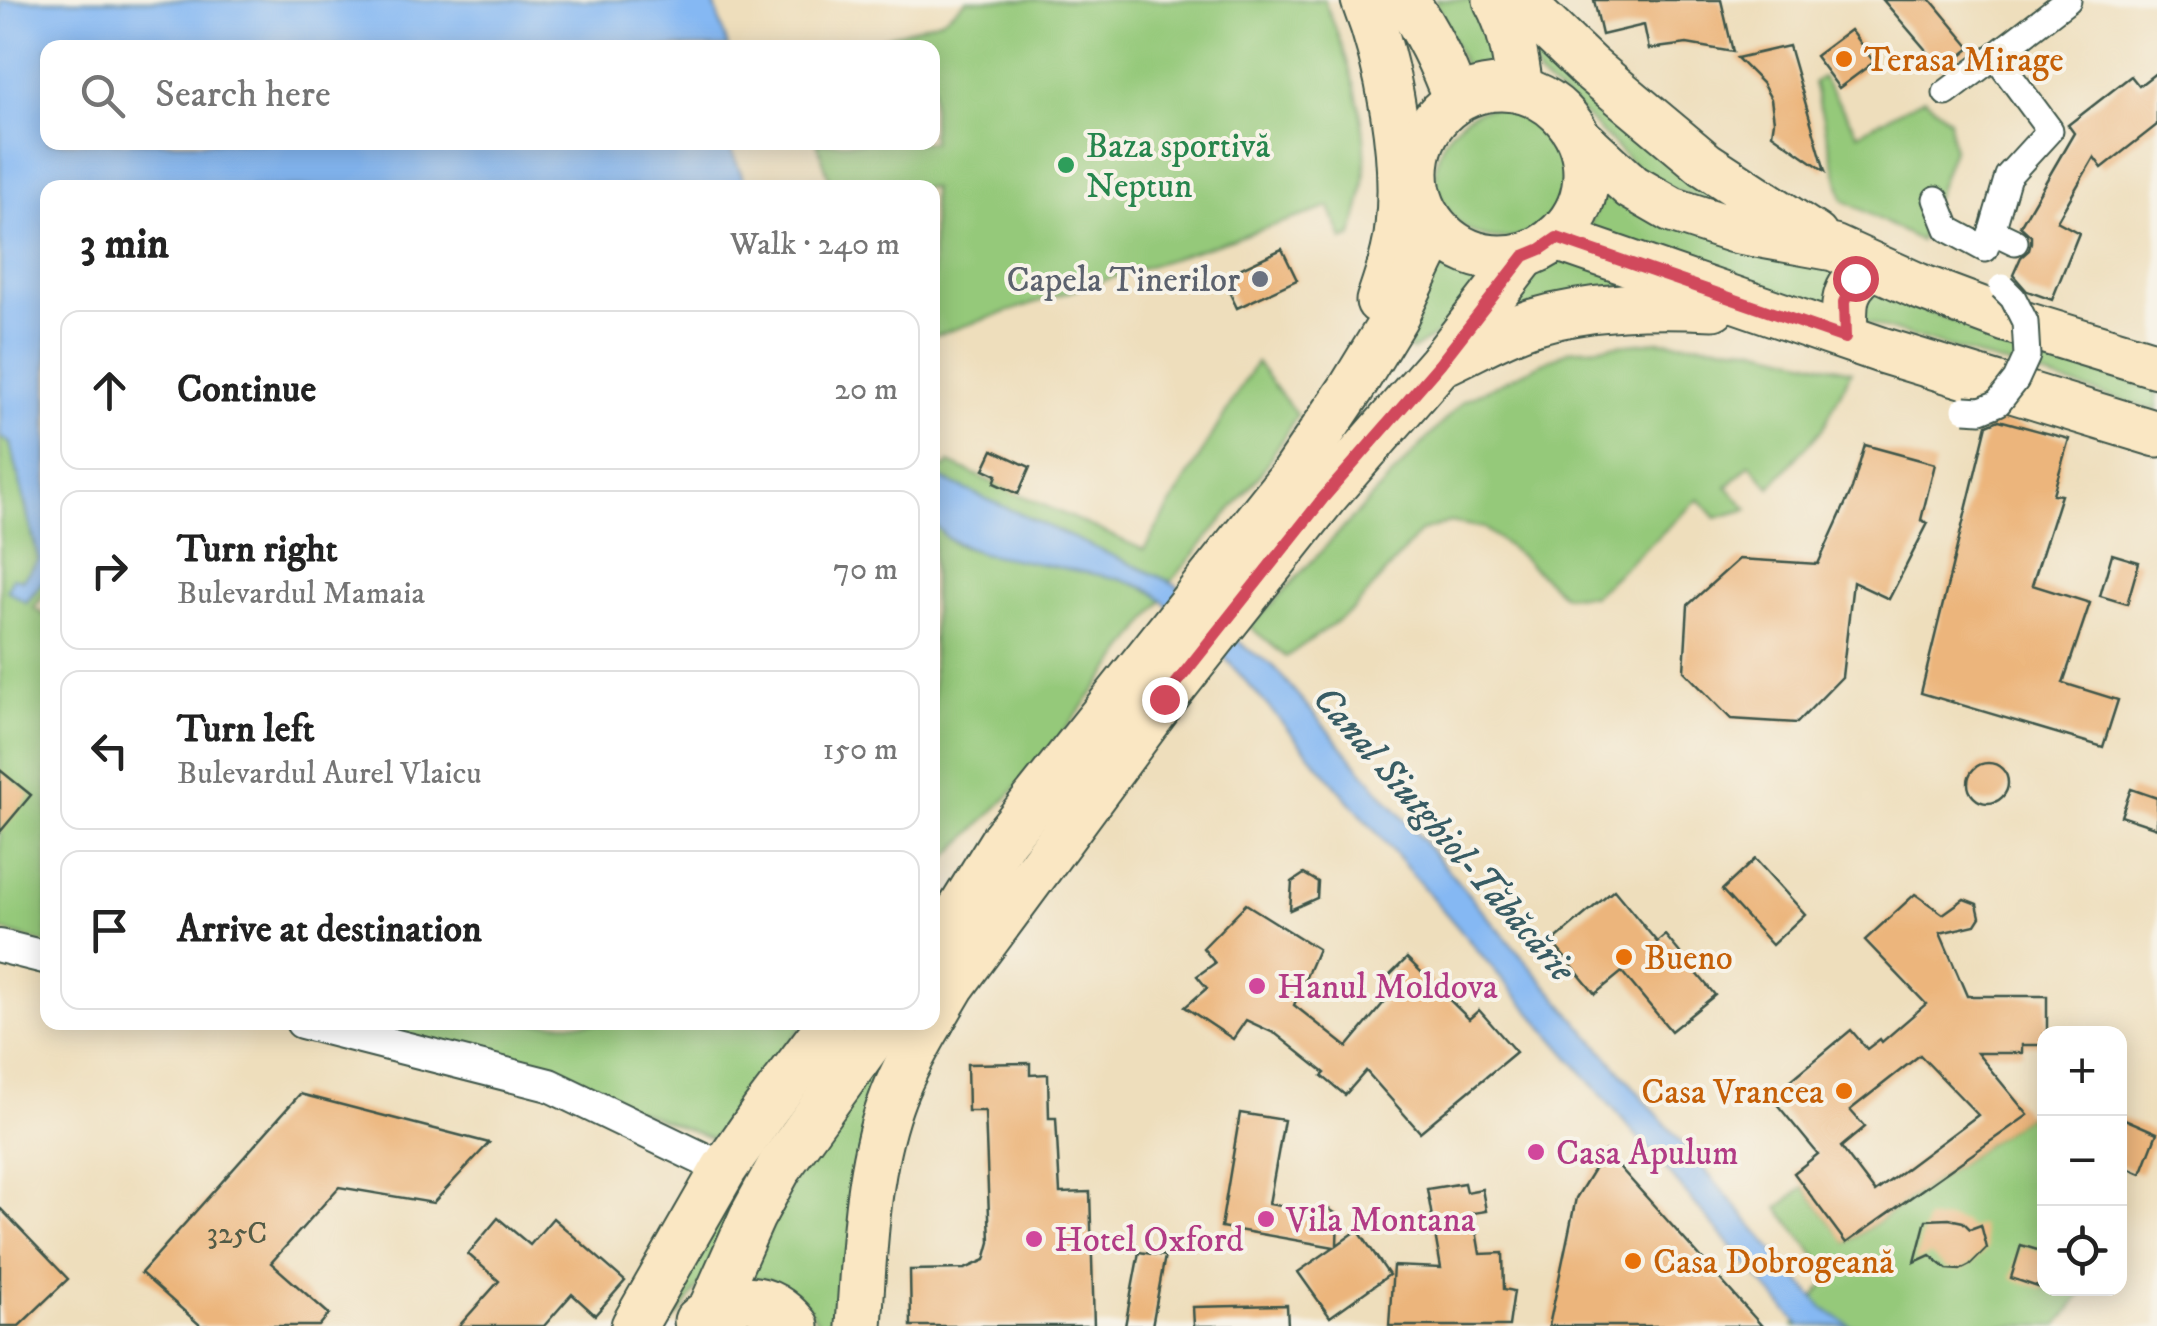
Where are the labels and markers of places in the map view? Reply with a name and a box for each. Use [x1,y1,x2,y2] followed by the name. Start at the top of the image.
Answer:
[1864,39,2064,83] place label: Terasa Mirage
[1833,48,1855,70] marker: Terasa Mirage
[1086,125,1270,209] place label: Baza sportivă Neptun
[1055,154,1077,176] marker: Baza sportivă Neptun
[1007,259,1240,303] place label: Capela Tinerilor
[1249,268,1271,290] marker: Capela Tinerilor
[1644,937,1733,981] place label: Bueno
[1613,946,1635,968] marker: Bueno
[1277,966,1498,1010] place label: Hanul Moldova
[1246,975,1268,997] marker: Hanul Moldova
[1641,1071,1824,1115] place label: Casa Vrancea
[1833,1080,1855,1102] marker: Casa Vrancea
[1556,1132,1739,1176] place label: Casa Apulum
[1525,1141,1547,1163] marker: Casa Apulum
[1285,1199,1476,1243] place label: Vila Montana
[1255,1208,1277,1230] marker: Vila Montana
[1054,1219,1244,1263] place label: Hotel Oxford
[1023,1228,1045,1250] marker: Hotel Oxford
[1653,1241,1894,1285] place label: Casa Dobrogeană
[1622,1250,1644,1272] marker: Casa Dobrogeană

